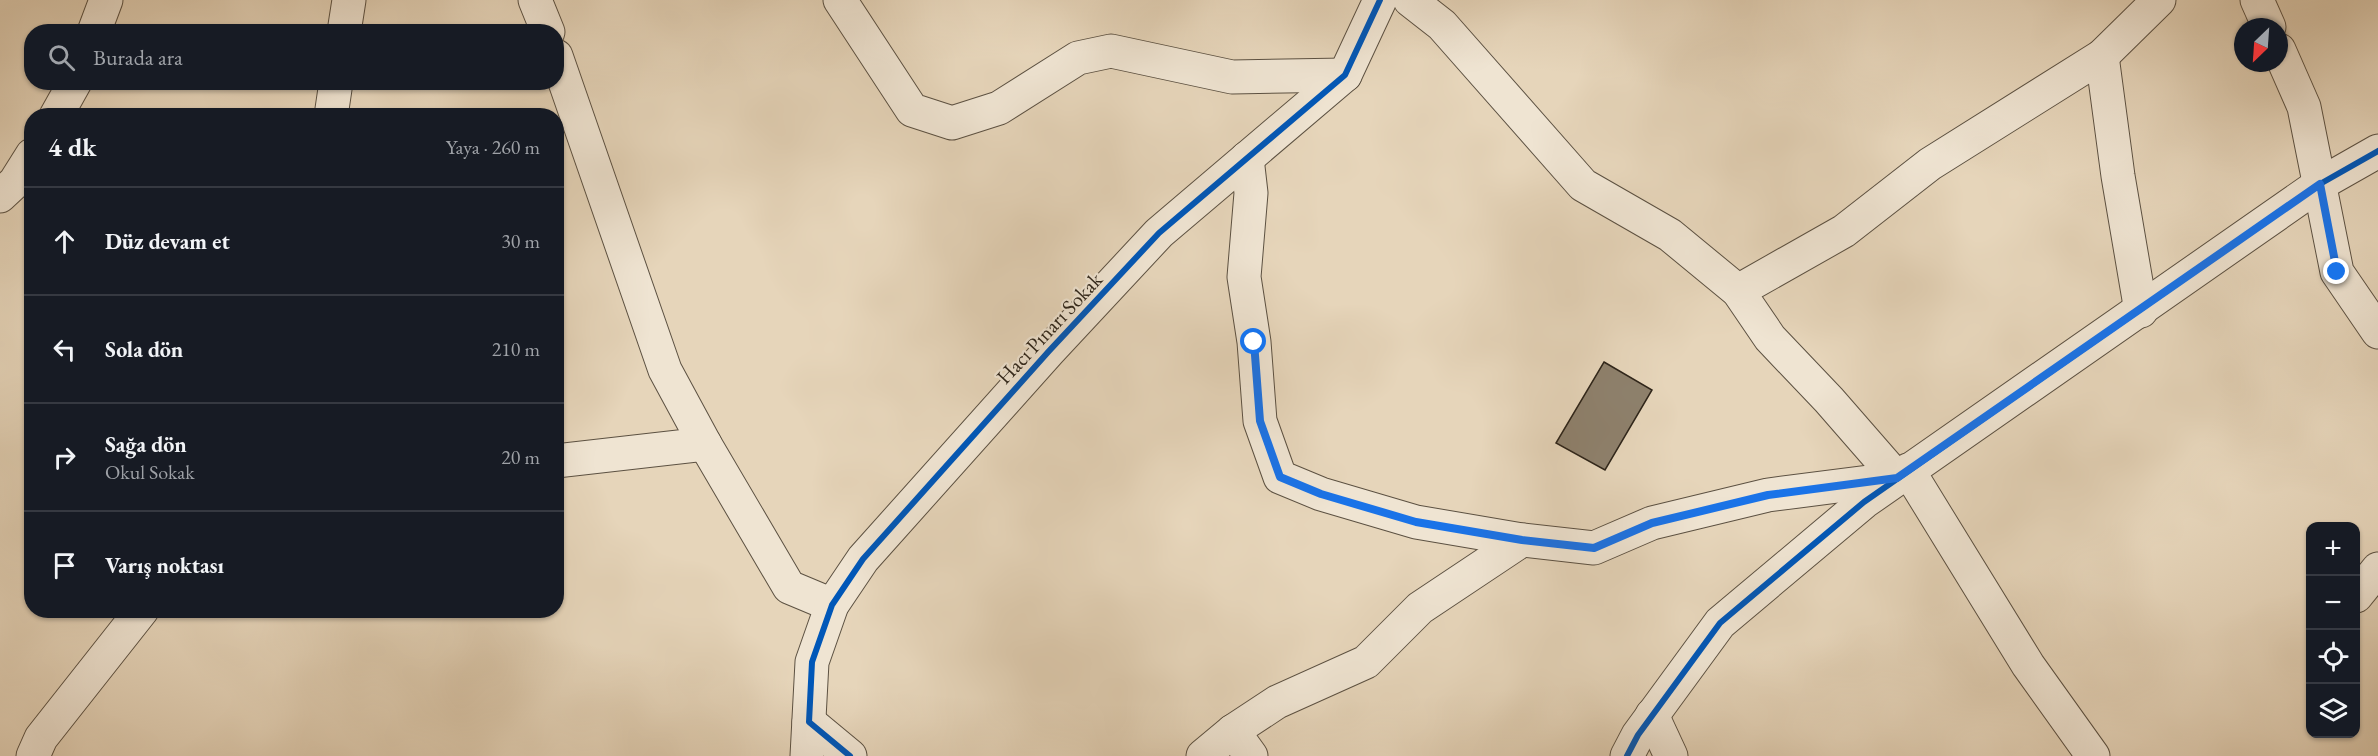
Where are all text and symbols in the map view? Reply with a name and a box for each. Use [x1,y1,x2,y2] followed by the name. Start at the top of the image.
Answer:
[2234,18,2288,72] north arrow
[24,24,564,90] search box
[45,41,78,74] icon: search
[93,43,183,72] text: Burada ara
[48,130,97,164] text: 4 dk
[446,134,540,160] text: Yaya · 260 m
[48,225,81,258] icon: ahead
[105,227,230,256] text: Düz devam et
[501,228,540,254] text: 30 m
[2323,258,2349,284] route end
[990,265,1109,390] street label: Hacı Pınarı Sokak
[1240,328,1266,354] route start
[48,333,81,366] icon: left
[105,335,183,364] text: Sola dön
[492,336,540,362] text: 210 m
[105,430,187,459] text: Sağa dön
[48,441,81,474] icon: right
[501,444,540,470] text: 20 m
[105,459,195,485] text: Okul Sokak
[2306,522,2360,738] map controls
[2306,522,2360,576] button: +
[48,549,81,582] icon: arrive
[105,551,224,580] text: Varış noktası
[2306,576,2360,630] button: −
[2306,630,2360,684] button: locate
[2306,684,2360,738] button: layers

